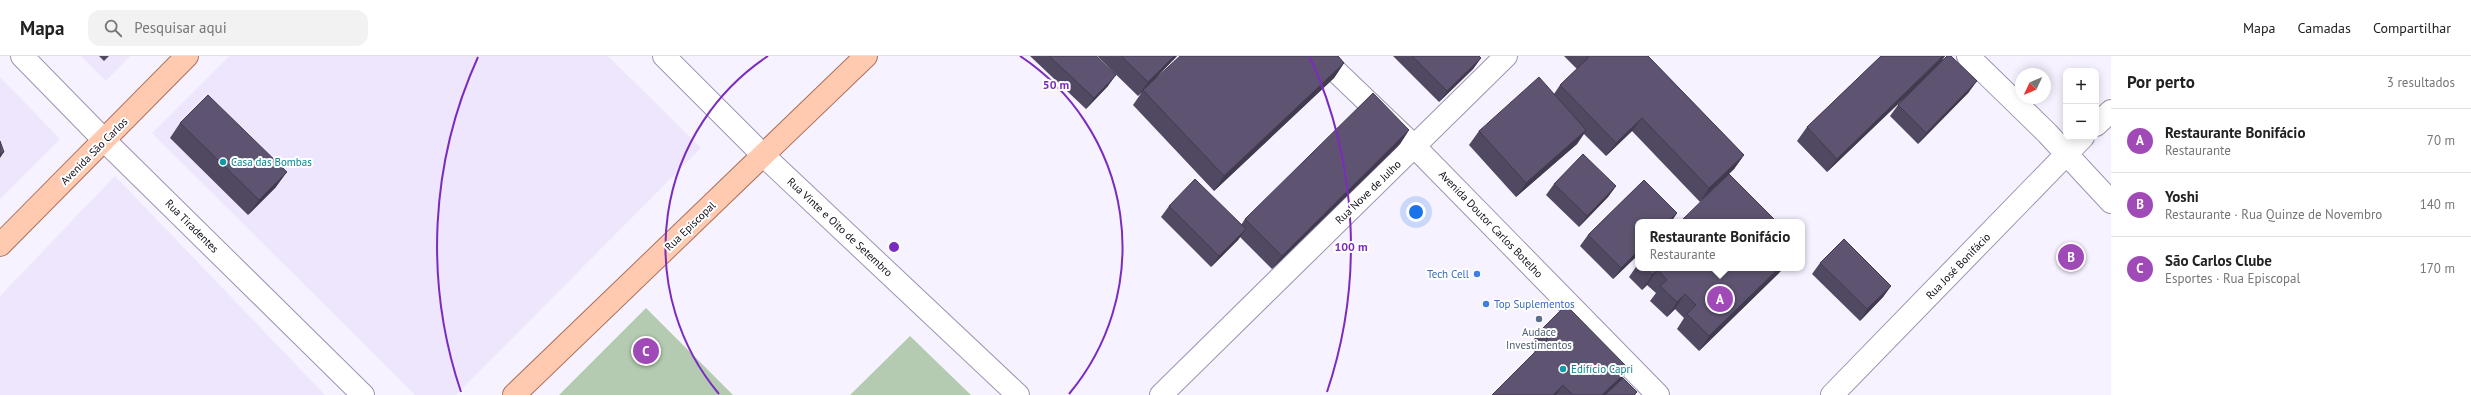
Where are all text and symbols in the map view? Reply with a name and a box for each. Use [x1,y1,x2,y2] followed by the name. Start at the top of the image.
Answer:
[88,10,368,46] search box
[20,16,64,40] text: Mapa
[102,17,124,39] icon: search
[134,18,227,37] text: Pesquisar aqui
[2243,19,2276,37] text: Mapa
[2298,19,2351,37] text: Camadas
[2373,19,2451,37] text: Compartilhar
[2015,68,2051,104] north arrow
[2063,68,2099,140] map controls
[2063,68,2099,104] button: +
[2127,71,2195,93] text: Por perto
[2387,74,2455,91] text: 3 resultados
[1043,77,1069,92] text: 50 m
[2063,104,2099,140] button: −
[57,114,131,188] street label: Avenida São Carlos
[2165,123,2305,142] text: Restaurante Bonifácio
[2136,132,2144,149] text: A
[2427,132,2455,149] text: 70 m
[2165,142,2231,159] text: Restaurante
[231,155,312,169] place label: Casa das Bombas
[218,157,228,167] marker: Casa das Bombas
[1332,157,1404,227] street label: Rua Nove de Julho
[1436,167,1546,281] street label: Avenida Doutor Carlos Botelho
[784,175,896,280] street label: Rua Vinte e Oito de Setembro
[2165,187,2199,206] text: Yoshi
[162,196,222,256] street label: Rua Tiradentes
[2136,196,2144,213] text: B
[2420,196,2455,213] text: 140 m
[662,198,719,254] street label: Rua Episcopal
[1406,202,1426,222] your location
[2165,206,2382,223] text: Restaurante · Rua Quinze de Novembro
[1635,219,1805,271] popup
[1650,227,1790,246] text: Restaurante Bonifácio
[1923,230,1993,302] street label: Rua José Bonifácio
[1334,239,1368,254] text: 100 m
[887,240,901,254] centre of rings
[2058,242,2084,272] pin: B
[1650,246,1716,263] text: Restaurante
[2165,251,2272,270] text: São Carlos Clube
[2136,260,2144,277] text: C
[2420,260,2455,277] text: 170 m
[1427,267,1470,281] place label: Tech Cell
[1472,269,1482,279] marker: Tech Cell
[2165,270,2300,287] text: Esportes · Rua Episcopal
[1707,284,1733,314] pin: A
[1494,297,1575,311] place label: Top Suplementos
[1481,299,1491,309] marker: Top Suplementos
[1534,314,1544,324] marker: Audace Investimentos
[1506,325,1572,352] place label: Audace Investimentos
[633,336,659,366] pin: C
[1571,362,1633,376] place label: Edifício Capri
[1558,364,1568,374] marker: Edifício Capri

